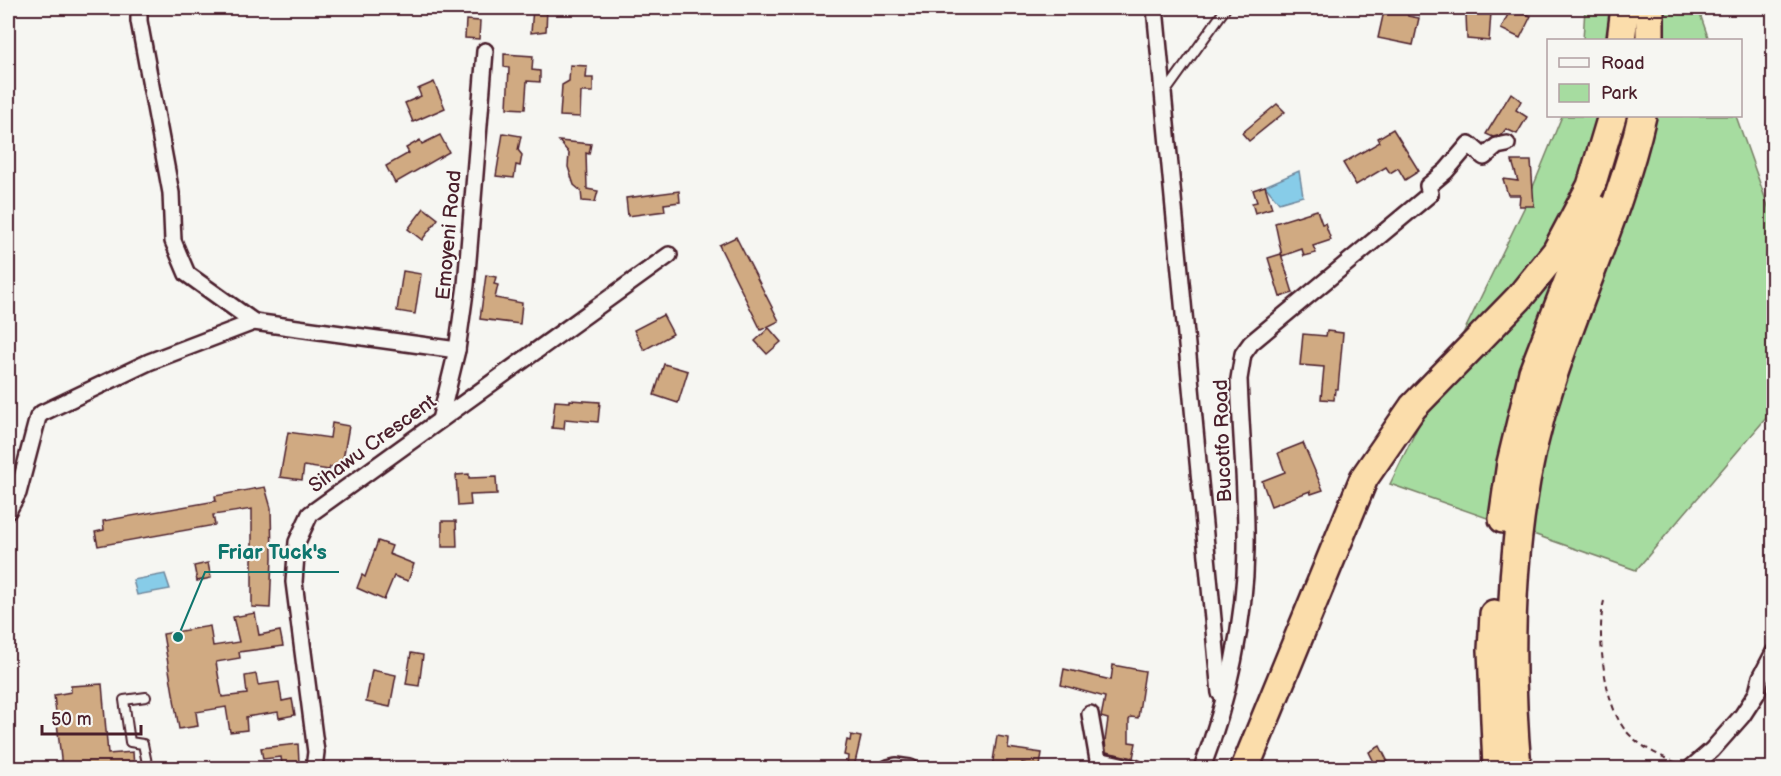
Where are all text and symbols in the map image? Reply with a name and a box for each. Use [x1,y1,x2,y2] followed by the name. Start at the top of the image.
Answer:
[1547,39,1742,117] legend
[1601,53,1645,74] text: Road
[1601,83,1637,104] text: Park
[431,169,467,301] street label: Emoyeni Road
[1209,379,1237,503] street label: Bucotfo Road
[304,389,441,498] street label: Sihawu Crescent
[205,533,339,572] callout: Friar Tuck's
[217,540,327,565] text: Friar Tuck's
[42,698,141,736] scale bar
[51,709,92,730] text: 50 m

